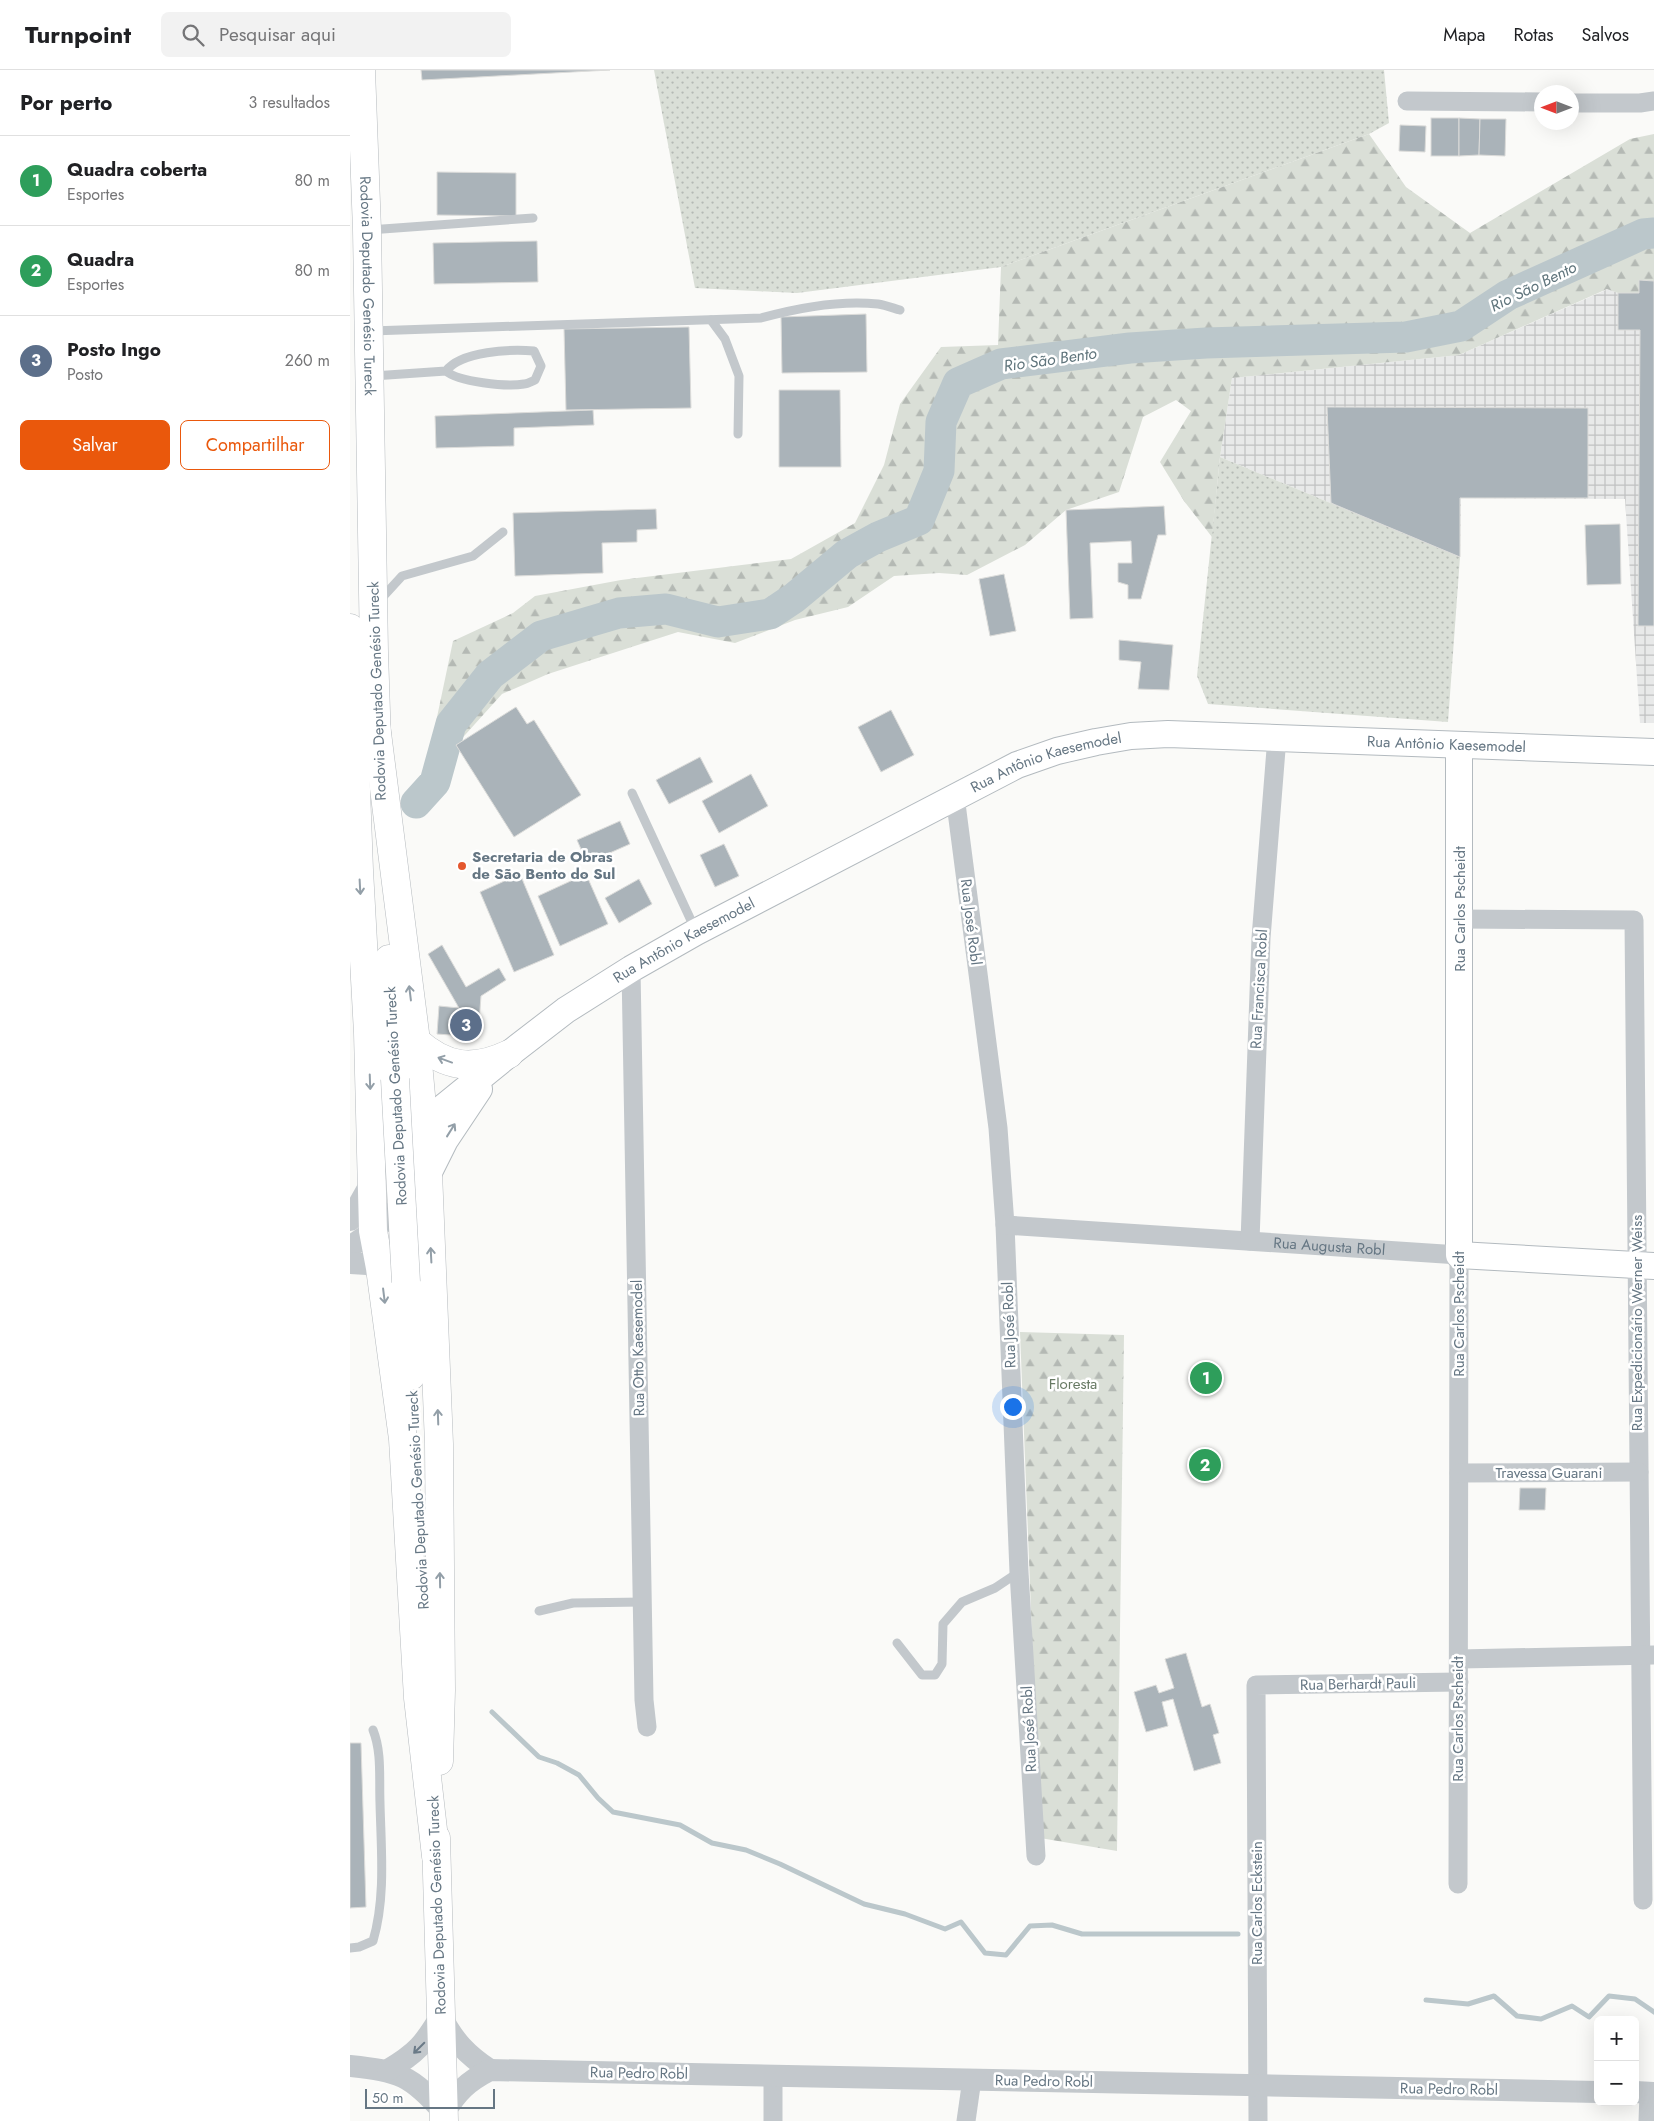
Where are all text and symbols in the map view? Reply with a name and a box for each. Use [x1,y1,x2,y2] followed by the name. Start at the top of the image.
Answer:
[161,12,511,57] search box
[25,17,131,52] text: Turnpoint
[179,21,207,49] icon: search
[219,21,336,48] text: Pesquisar aqui
[1443,22,1485,48] text: Mapa
[1513,22,1554,48] text: Rotas
[1582,22,1629,48] text: Salvos
[1534,85,1579,130] north arrow
[20,88,112,118] text: Por perto
[249,91,330,114] text: 3 resultados
[67,156,207,183] text: Quadra coberta
[32,169,40,192] text: 1
[294,169,330,192] text: 80 m
[354,176,381,396] street label: Rodovia Deputado Genésio Tureck
[67,183,124,206] text: Esportes
[67,246,134,273] text: Quadra
[1486,255,1581,317] water label: Rio São Bento
[31,259,41,282] text: 2
[294,259,330,282] text: 80 m
[67,273,124,296] text: Esportes
[67,336,161,363] text: Posto Ingo
[1002,342,1099,377] water label: Rio São Bento
[31,349,41,372] text: 3
[285,349,330,372] text: 260 m
[67,363,103,386] text: Posto
[20,420,170,470] button: Salvar
[180,420,330,470] button: Compartilhar
[362,581,392,801] street label: Rodovia Deputado Genésio Tureck
[967,727,1123,798] street label: Rua Antônio Kaesemodel
[1366,730,1526,758] street label: Rua Antônio Kaesemodel
[472,846,615,885] place label: Secretaria de Obras de São Bento do Sul
[1449,846,1471,972] street label: Rua Carlos Pscheidt
[456,860,468,872] marker: Secretaria de Obras de São Bento do Sul
[955,878,987,966] street label: Rua José Robl
[355,879,364,895] one-way arrow
[609,892,759,989] street label: Rua Antônio Kaesemodel
[1245,928,1273,1050] street label: Rua Francisca Robl
[379,985,413,1206] street label: Rodovia Deputado Genésio Tureck
[405,985,415,1001] one-way arrow
[450,1006,482,1044] pin: 3
[438,1055,453,1064] one-way arrow
[365,1074,375,1090] one-way arrow
[447,1123,457,1137] one-way arrow
[1626,1215,1648,1431] street label: Rua Expedicionário Werner Weiss
[1273,1232,1386,1261] street label: Rua Augusta Robl
[427,1247,436,1263] one-way arrow
[1448,1251,1470,1377] street label: Rua Carlos Pscheidt
[626,1280,650,1416] street label: Rua Otto Kaesemodel
[996,1281,1022,1369] street label: Rua José Robl
[379,1288,389,1304] one-way arrow
[1190,1359,1222,1397] pin: 1
[1049,1373,1097,1395] park label: Floresta
[401,1389,435,1610] street label: Rodovia Deputado Genésio Tureck
[1000,1394,1026,1420] your location
[433,1409,442,1425] one-way arrow
[1189,1446,1221,1484] pin: 2
[1496,1462,1602,1484] street label: Travessa Guarani
[435,1572,445,1588] one-way arrow
[1447,1656,1469,1782] street label: Rua Carlos Pscheidt
[1300,1672,1416,1696] street label: Rua Berhardt Pauli
[1016,1685,1042,1773] street label: Rua José Robl
[422,1795,452,2015] street label: Rodovia Deputado Genésio Tureck
[1246,1841,1268,1965] street label: Rua Carlos Eckstein
[1594,2016,1639,2106] map controls
[1594,2016,1639,2061] button: +
[413,2041,425,2054] one-way arrow
[590,2061,688,2085] street label: Rua Pedro Robl
[1594,2061,1639,2106] button: −
[995,2069,1093,2093] street label: Rua Pedro Robl
[1400,2077,1498,2101] street label: Rua Pedro Robl
[365,2086,495,2109] scale bar
[372,2088,403,2108] text: 50 m

